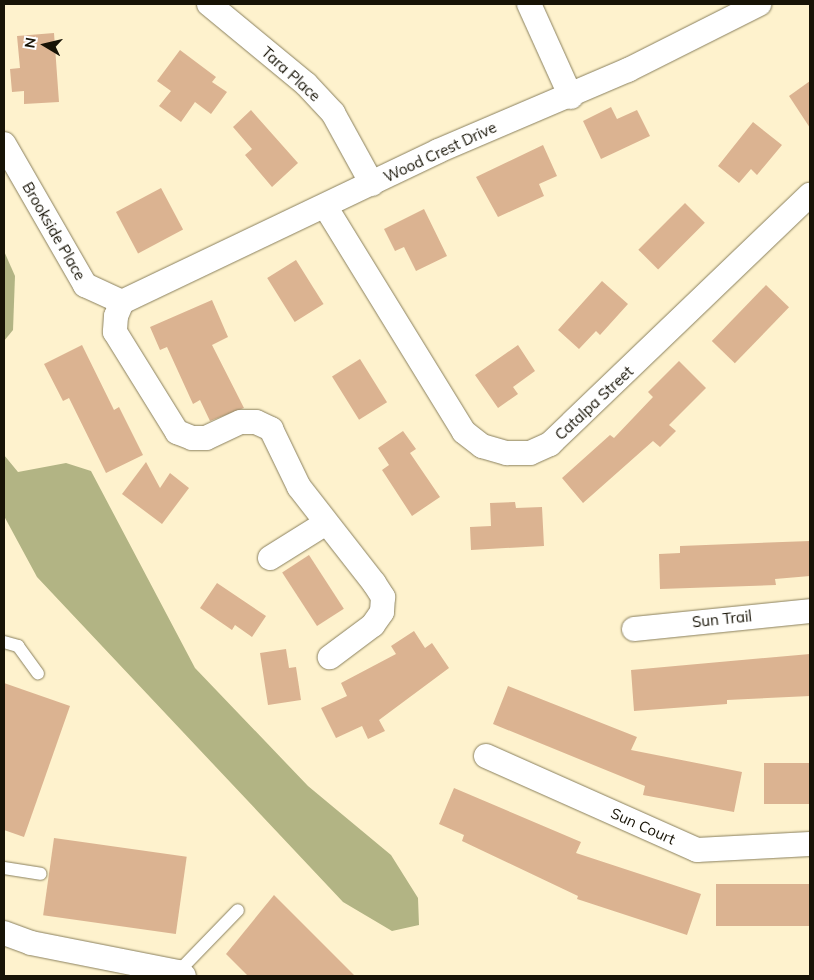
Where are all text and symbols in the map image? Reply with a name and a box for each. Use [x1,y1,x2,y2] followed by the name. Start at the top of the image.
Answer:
[20,20,70,70] north arrow
[20,36,40,49] text: N
[258,43,324,105] street label: Tara Place
[381,118,499,186] street label: Wood Crest Drive
[19,179,89,283] street label: Brookside Place
[551,362,637,444] street label: Catalpa Street
[691,607,753,631] street label: Sun Trail
[608,804,678,848] street label: Sun Court

